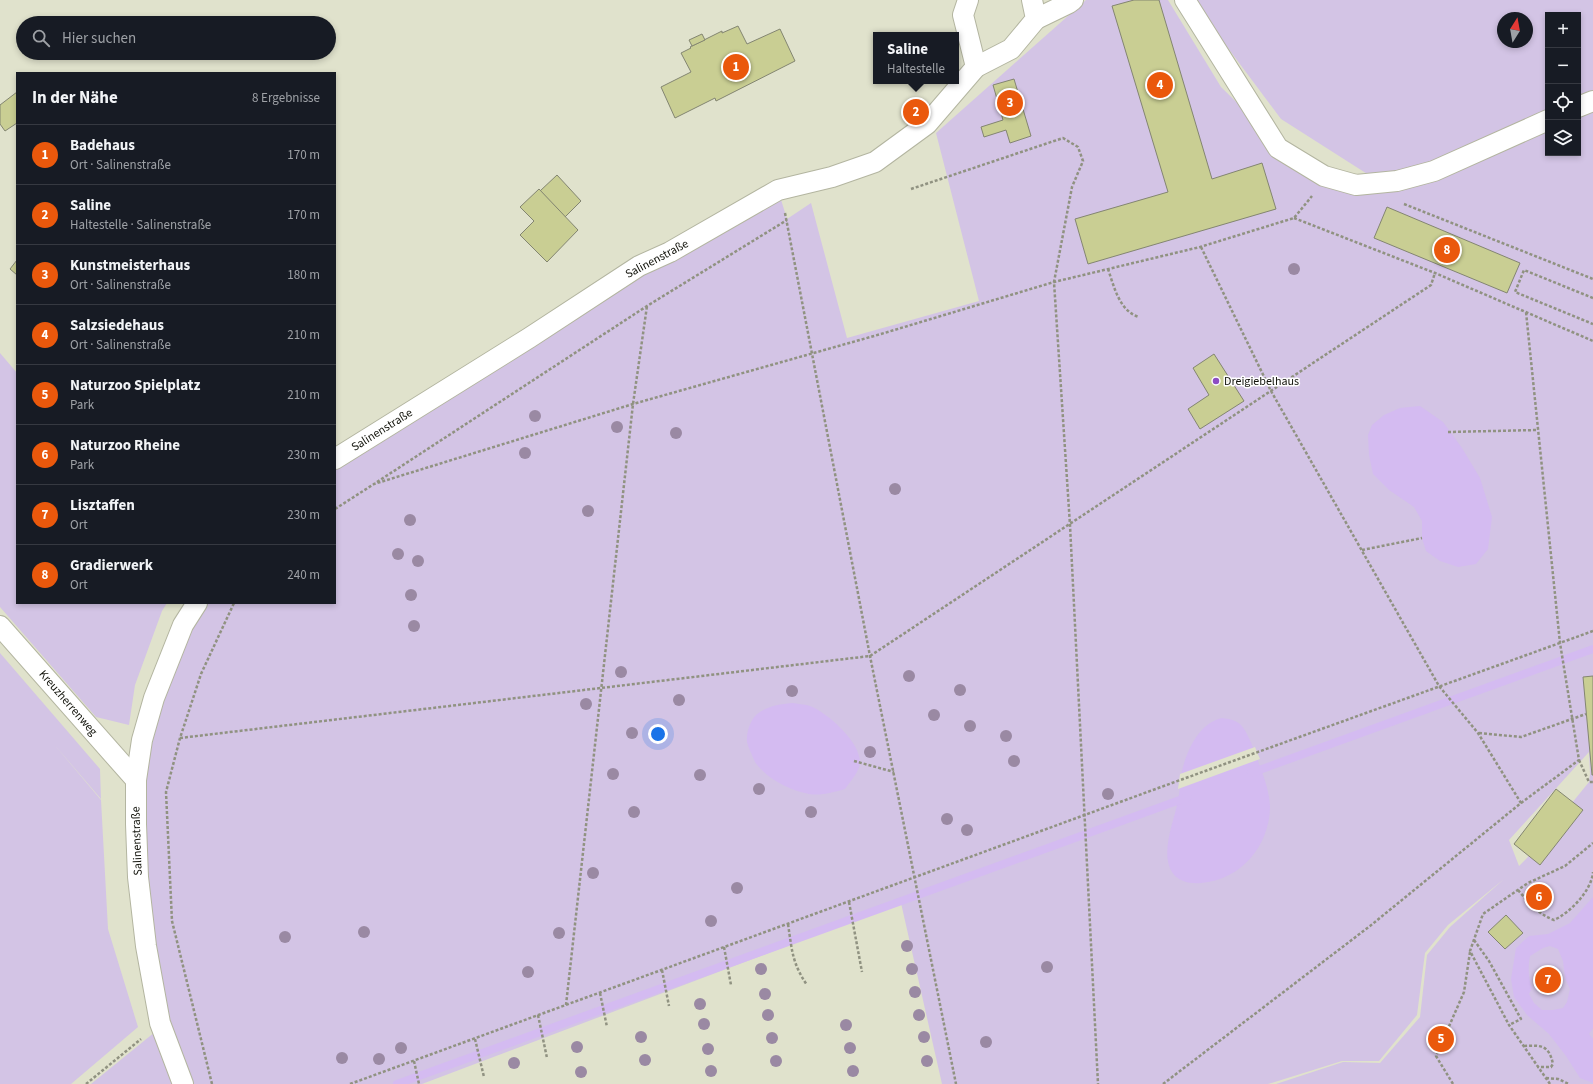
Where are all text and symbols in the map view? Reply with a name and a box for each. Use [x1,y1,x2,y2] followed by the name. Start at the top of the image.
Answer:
[1497,12,1533,48] north arrow
[1545,12,1581,156] map controls
[1545,12,1581,48] button: +
[16,16,336,60] search box
[30,27,52,49] icon: search
[62,28,136,49] text: Hier suchen
[873,32,959,84] popup
[887,39,928,60] text: Saline
[1545,48,1581,84] button: −
[723,52,749,82] pin: 1
[887,60,945,78] text: Haltestelle
[1147,70,1173,100] pin: 4
[1545,84,1581,120] button: locate
[32,86,118,110] text: In der Nähe
[997,88,1023,118] pin: 3
[252,89,320,107] text: 8 Ergebnisse
[903,97,929,127] pin: 2
[1545,120,1581,156] button: layers
[70,135,135,156] text: Badehaus
[42,146,48,164] text: 1
[287,146,320,164] text: 170 m
[70,156,171,174] text: Ort · Salinenstraße
[70,195,111,216] text: Saline
[42,206,48,224] text: 2
[287,206,320,224] text: 170 m
[70,216,211,234] text: Haltestelle · Salinenstraße
[622,235,692,283] street label: Salinenstraße
[1434,235,1460,265] pin: 8
[70,255,190,276] text: Kunstmeisterhaus
[42,266,48,284] text: 3
[287,266,320,284] text: 180 m
[70,276,171,294] text: Ort · Salinenstraße
[70,315,164,336] text: Salzsiedehaus
[42,326,48,344] text: 4
[287,326,320,344] text: 210 m
[70,336,171,354] text: Ort · Salinenstraße
[1224,373,1299,390] place label: Dreigiebelhaus
[70,375,200,396] text: Naturzoo Spielplatz
[1211,376,1221,386] marker: Dreigiebelhaus
[42,386,48,404] text: 5
[287,386,320,404] text: 210 m
[70,396,94,414] text: Park
[348,404,416,456] street label: Salinenstraße
[70,435,180,456] text: Naturzoo Rheine
[42,446,48,464] text: 6
[287,446,320,464] text: 230 m
[70,456,94,474] text: Park
[70,495,135,516] text: Lisztaffen
[42,506,48,524] text: 7
[287,506,320,524] text: 230 m
[70,516,88,534] text: Ort
[70,555,153,576] text: Gradierwerk
[42,566,48,584] text: 8
[287,566,320,584] text: 240 m
[70,576,88,594] text: Ort
[35,666,101,740] street label: Kreuzherrenweg
[648,724,668,744] your location
[127,806,147,876] street label: Salinenstraße
[1526,882,1552,912] pin: 6
[1535,965,1561,995] pin: 7
[1428,1024,1454,1054] pin: 5

